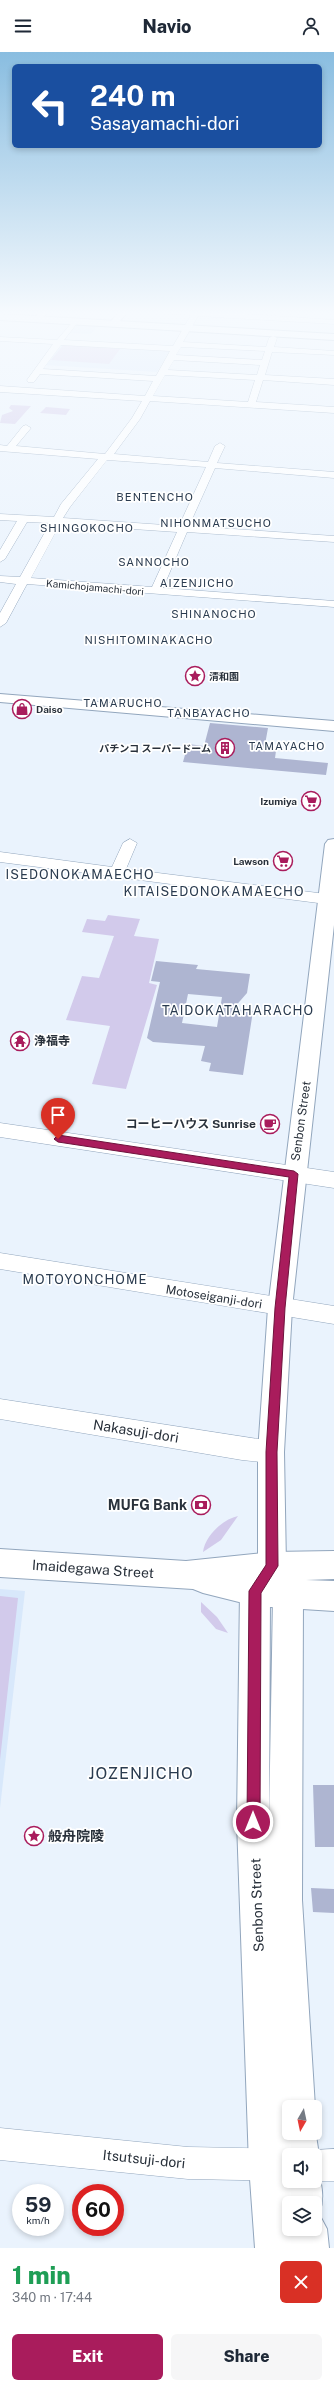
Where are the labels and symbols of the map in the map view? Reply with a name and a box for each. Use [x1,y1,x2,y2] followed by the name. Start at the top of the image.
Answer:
[116,491,194,503] district label: BENTENCHO
[160,517,272,529] district label: NIHONMATSUCHO
[40,522,134,534] district label: SHINGOKOCHO
[118,556,190,568] district label: SANNOCHO
[46,577,144,597] street label: Kamichojamachi-dori
[160,577,234,589] district label: AIZENJICHO
[171,608,257,620] district label: SHINANOCHO
[85,634,213,646] district label: NISHITOMINAKACHO
[184,665,206,687] place icon: 清和園
[209,670,239,682] place label: 清和園
[84,697,162,709] district label: TAMARUCHO
[11,698,33,720] shop icon: Daiso
[36,703,63,715] place label: Daiso
[167,707,251,719] district label: TANBAYACHO
[214,737,236,759] building icon: パチンコ スーパードーム
[249,740,325,752] district label: TAMAYACHO
[99,742,211,754] place label: パチンコ スーパードーム
[300,790,322,812] supermarket icon: Izumiya
[260,795,297,807] place label: Izumiya
[272,850,294,872] supermarket icon: Lawson
[233,855,269,867] place label: Lawson
[6,867,154,882] district label: ISEDONOKAMAECHO
[123,884,305,899] district label: KITAISEDONOKAMAECHO
[162,1003,314,1018] district label: TAIDOKATAHARACHO
[9,1030,31,1052] temple icon: 浄福寺
[34,1034,70,1048] place label: 浄福寺
[288,1080,314,1162] street label: Senbon Street
[41,1098,75,1139] pin
[259,1113,281,1135] cafe icon: コーヒーハウス Sunrise
[126,1117,256,1131] place label: コーヒーハウス Sunrise
[23,1272,147,1287] district label: MOTOYONCHOME
[165,1282,263,1312] street label: Motoseiganji-dori
[92,1416,180,1446] street label: Nakasuji-dori
[190,1494,212,1516] bank icon: MUFG Bank
[108,1497,187,1513] place label: MUFG Bank
[31,1557,155,1581] street label: Imaidegawa Street
[88,1764,194,1783] district label: JOZENJICHO
[232,1801,274,1843] position arrow
[23,1825,45,1847] place icon: 般舟院陵
[48,1828,104,1844] place label: 般舟院陵
[247,1858,267,1952] street label: Senbon Street
[282,2100,322,2140] north arrow
[102,2147,186,2171] street label: Itsutsuji-dori
[72,2184,124,2236] speed limit sign: 60

